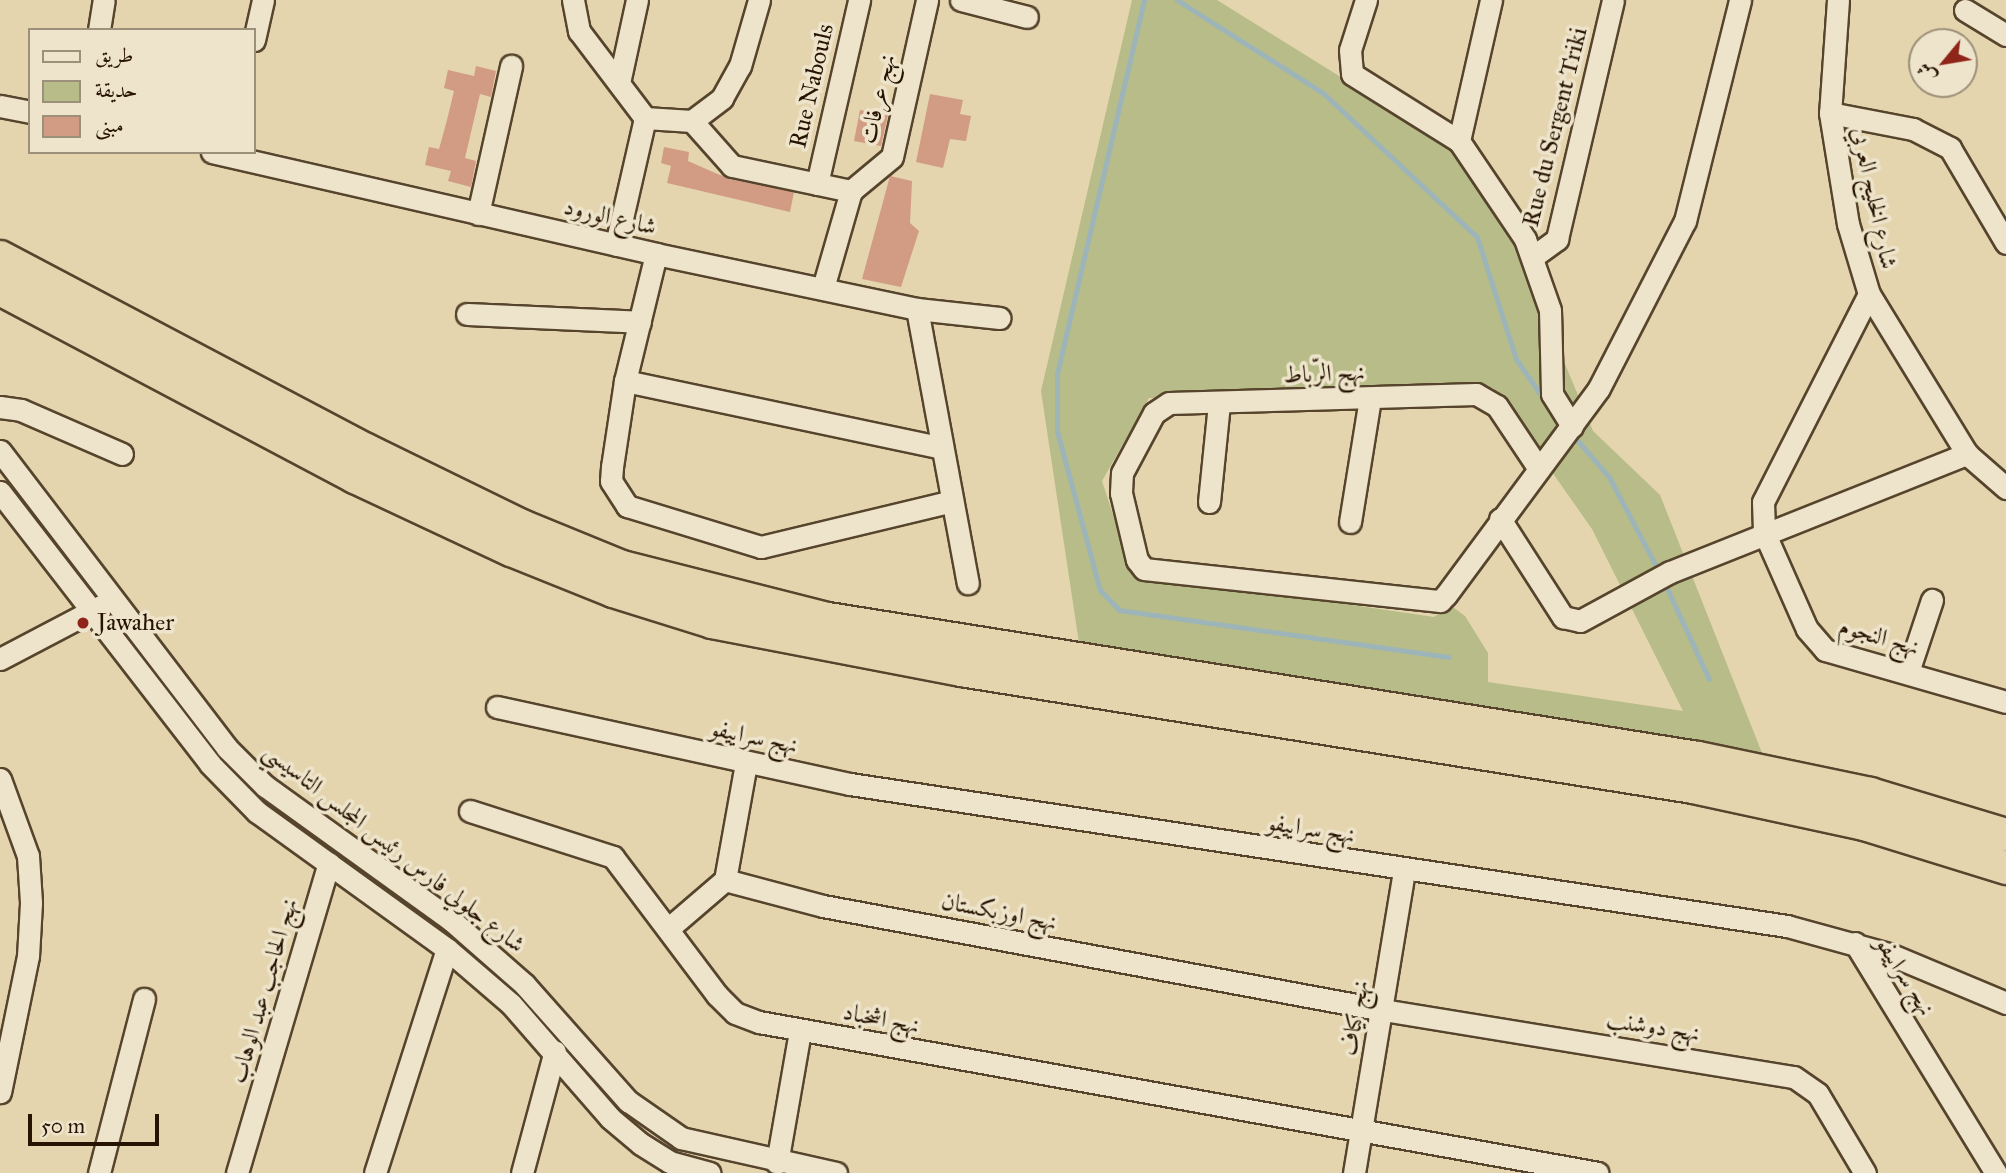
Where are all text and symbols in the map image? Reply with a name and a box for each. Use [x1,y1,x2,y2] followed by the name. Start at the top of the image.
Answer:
[784,21,840,151] street label: Rue Nabouls
[1516,24,1594,230] street label: Rue du Sergent Triki
[28,28,256,154] legend
[1908,28,1978,98] north arrow
[95,42,133,68] text: طريق
[854,52,902,146] street label: نهج عرفات
[1911,59,1941,87] text: ش
[95,77,138,103] text: حديقة
[95,112,124,138] text: مبنى
[1845,124,1903,272] street label: شارع الخليج العربي
[561,192,659,242] street label: شارع الورود
[1283,358,1365,390] street label: نهج الرّباط
[97,609,174,637] place label: Jawaher
[1835,612,1923,662] street label: نهج النجوم
[75,615,91,631] marker: Jawaher
[708,714,800,760] street label: نهج سراييفو
[257,737,531,959] street label: شارع جلولي فارس رئيس المجلس التاسيسي
[1265,808,1357,850] street label: نهج سراييفو
[939,887,1059,937] street label: نهج اوزبكستان
[224,895,304,1087] street label: نهج الحاجب عبد الوهاب
[1869,931,1941,1021] street label: نهج سراييفو
[1335,978,1375,1058] street label: نهج كياف
[840,997,922,1041] street label: نهج اشخباد
[1604,1005,1702,1049] street label: نهج دوشنب
[32,1100,163,1144] scale bar
[41,1113,85,1139] text: 50 m

